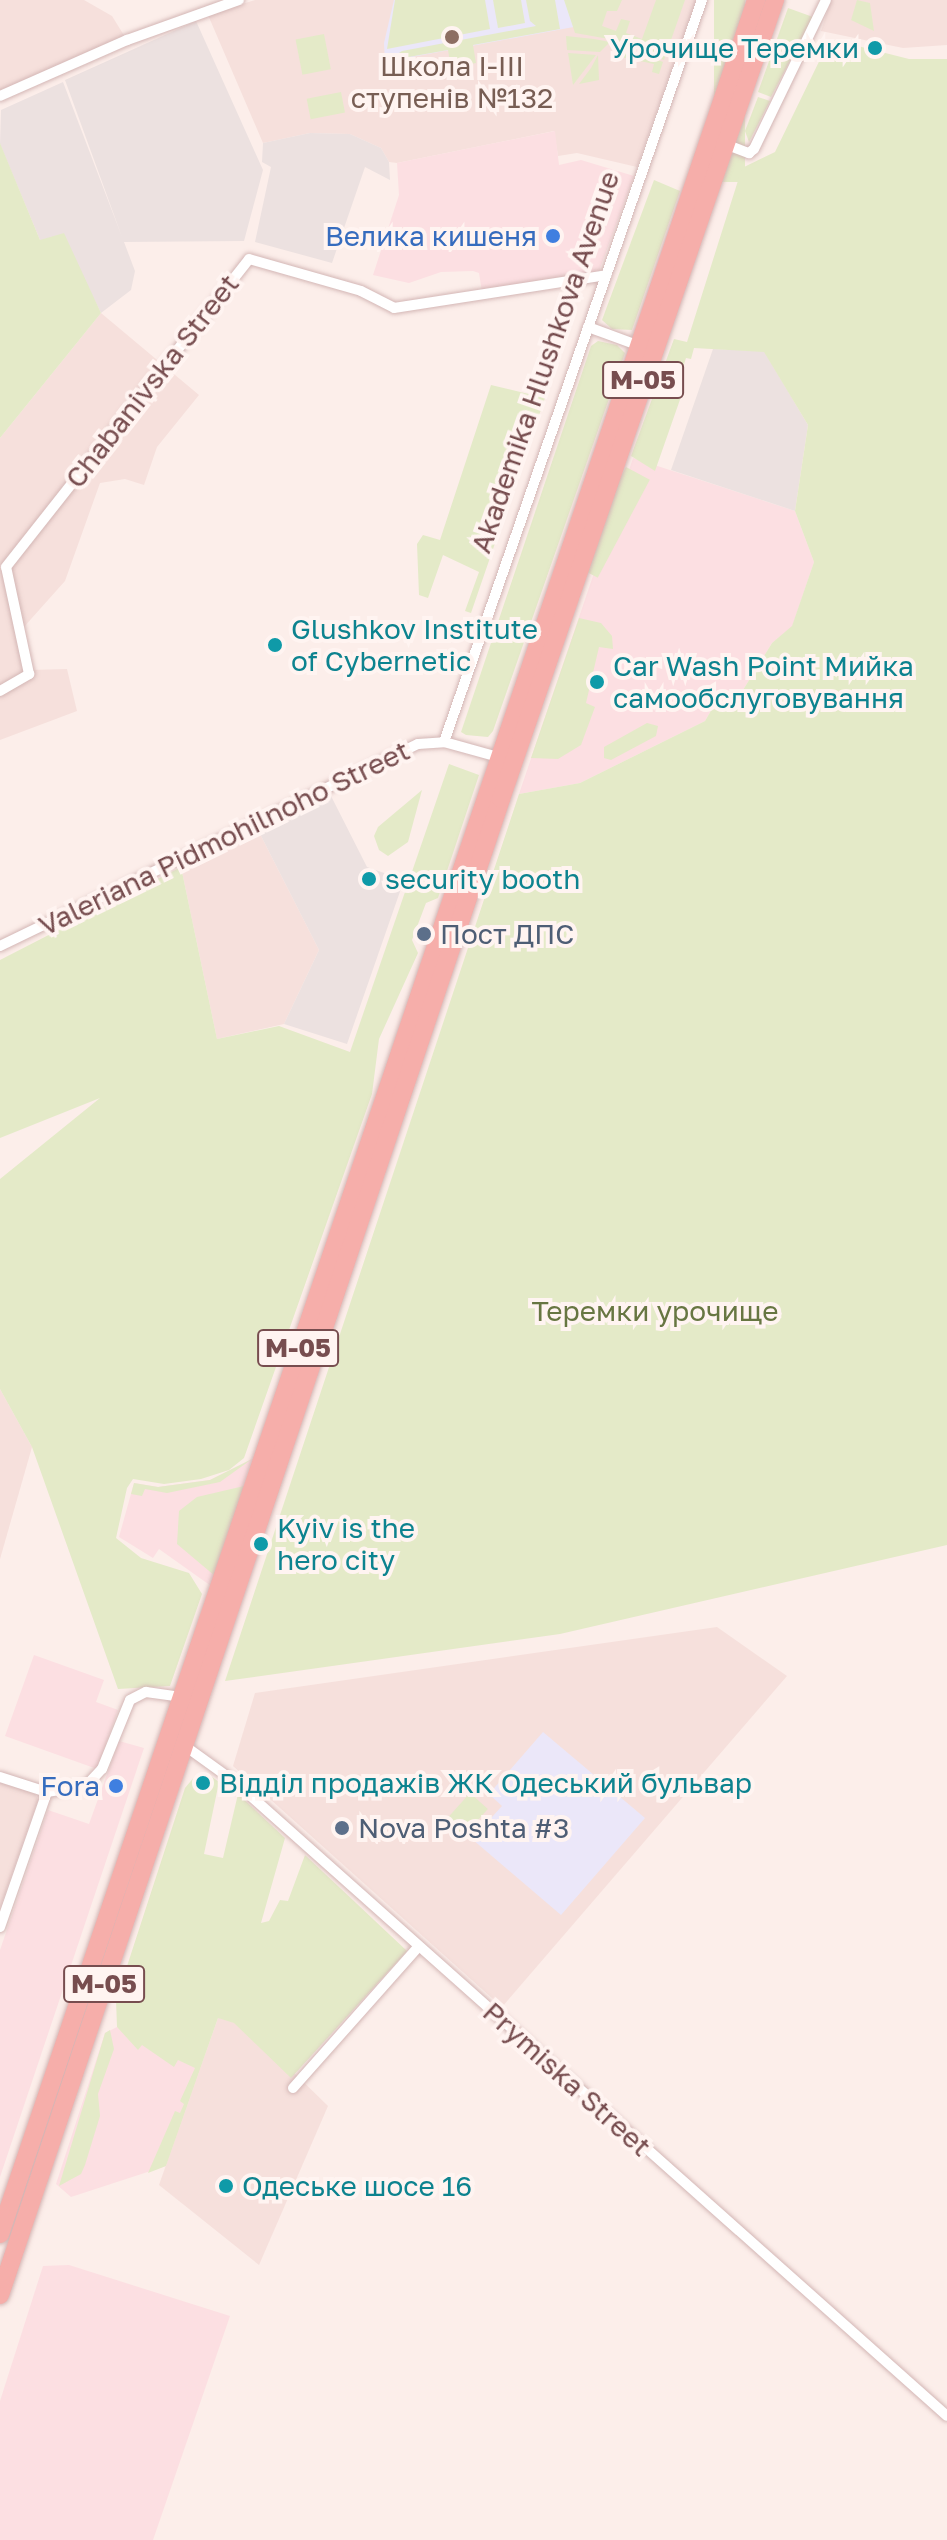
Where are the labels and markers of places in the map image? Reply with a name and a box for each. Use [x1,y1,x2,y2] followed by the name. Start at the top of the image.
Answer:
[443,28,461,46] marker: Школа І-ІІІ ступенів №132
[610,31,859,65] place label: Урочище Теремки
[866,39,884,57] marker: Урочище Теремки
[351,49,553,115] place label: Школа І-ІІІ ступенів №132
[325,219,537,253] place label: Велика кишеня
[544,227,562,245] marker: Велика кишеня
[291,612,538,678] place label: Glushkov Institute of Cybernetic
[266,636,284,654] marker: Glushkov Institute of Cybernetic
[613,649,914,715] place label: Car Wash Point Мийка самообслуговування
[588,673,606,691] marker: Car Wash Point Мийка самообслуговування
[385,862,580,896] place label: security booth
[360,870,378,888] marker: security booth
[440,917,574,951] place label: Пост ДПС
[415,925,433,943] marker: Пост ДПС
[277,1511,415,1577] place label: Kyiv is the hero city
[252,1535,270,1553] marker: Kyiv is the hero city
[219,1766,752,1800] place label: Відділ продажів ЖК Одеський бульвар
[40,1769,100,1803] place label: Fora
[194,1774,212,1792] marker: Відділ продажів ЖК Одеський бульвар
[107,1777,125,1795] marker: Fora
[358,1811,569,1845] place label: Nova Poshta #3
[333,1819,351,1837] marker: Nova Poshta #3
[242,2169,472,2203] place label: Одеське шосе 16
[217,2177,235,2195] marker: Одеське шосе 16

